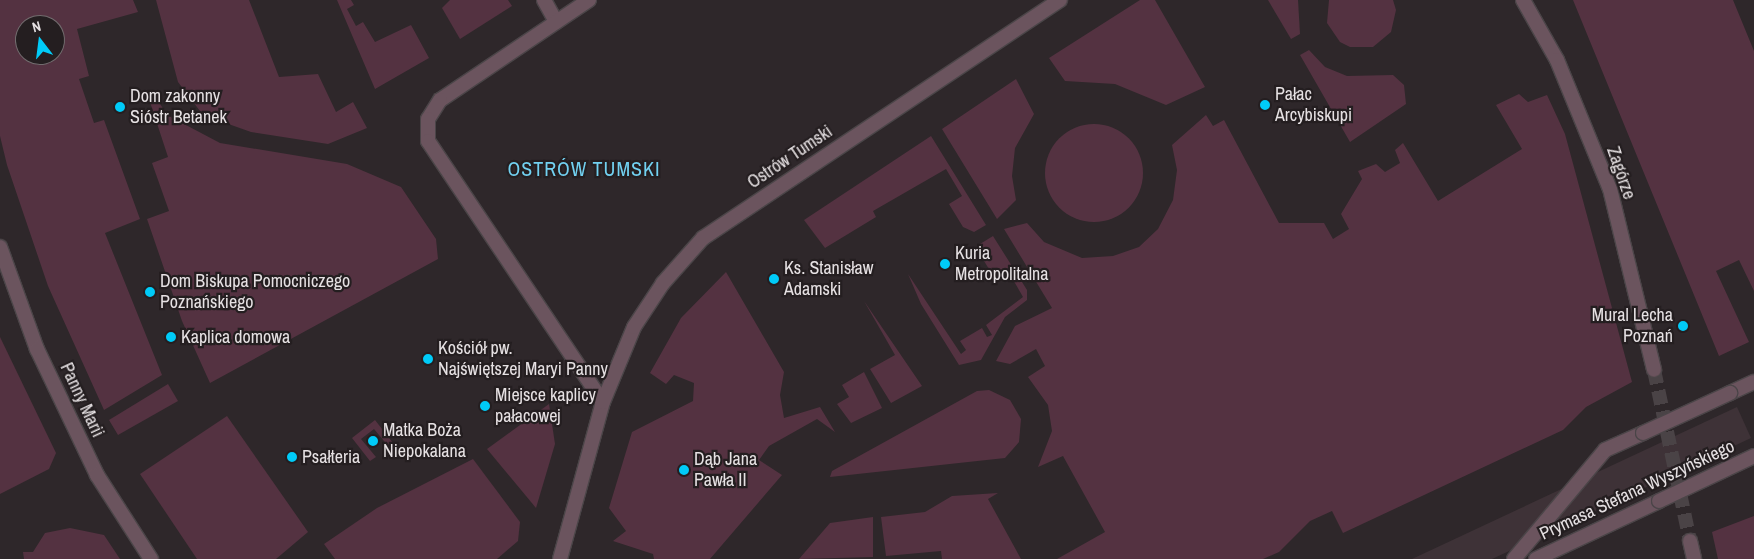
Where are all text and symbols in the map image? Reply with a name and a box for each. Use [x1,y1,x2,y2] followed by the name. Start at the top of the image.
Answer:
[15,15,65,65] north arrow
[30,17,43,36] text: N
[1275,84,1352,126] place label: Pałac Arcybiskupi
[130,86,227,128] place label: Dom zakonny Sióstr Betanek
[1259,99,1271,111] marker: Pałac Arcybiskupi
[114,101,126,113] marker: Dom zakonny Sióstr Betanek
[743,121,837,193] street label: Ostrów Tumski
[1602,144,1640,202] street label: Zagórze
[506,156,662,180] district label: OSTRÓW TUMSKI
[955,243,1049,286] place label: Kuria Metropolitalna
[784,258,873,300] place label: Ks. Stanisław Adamski
[939,258,951,270] marker: Kuria Metropolitalna
[160,271,350,314] place label: Dom Biskupa Pomocniczego Poznańskiego
[768,273,780,285] marker: Ks. Stanisław Adamski
[144,286,156,298] marker: Dom Biskupa Pomocniczego Poznańskiego
[1592,305,1673,348] place label: Mural Lecha Poznań
[1677,320,1689,332] marker: Mural Lecha Poznań
[181,326,290,348] place label: Kaplica domowa
[165,331,177,343] marker: Kaplica domowa
[438,338,608,380] place label: Kościół pw. Najświętszej Maryi Panny
[422,353,434,365] marker: Kościół pw. Najświętszej Maryi Panny
[55,359,109,441] street label: Panny Marii
[495,385,596,428] place label: Miejsce kaplicy pałacowej
[479,400,491,412] marker: Miejsce kaplicy pałacowej
[383,420,466,462] place label: Matka Boża Niepokalana
[367,435,379,447] marker: Matka Boża Niepokalana
[1536,435,1738,545] street label: Prymasa Stefana Wyszyńskiego
[302,446,360,468] place label: Psałteria
[694,449,757,492] place label: Dąb Jana Pawła II
[286,451,298,463] marker: Psałteria
[678,464,690,476] marker: Dąb Jana Pawła II

